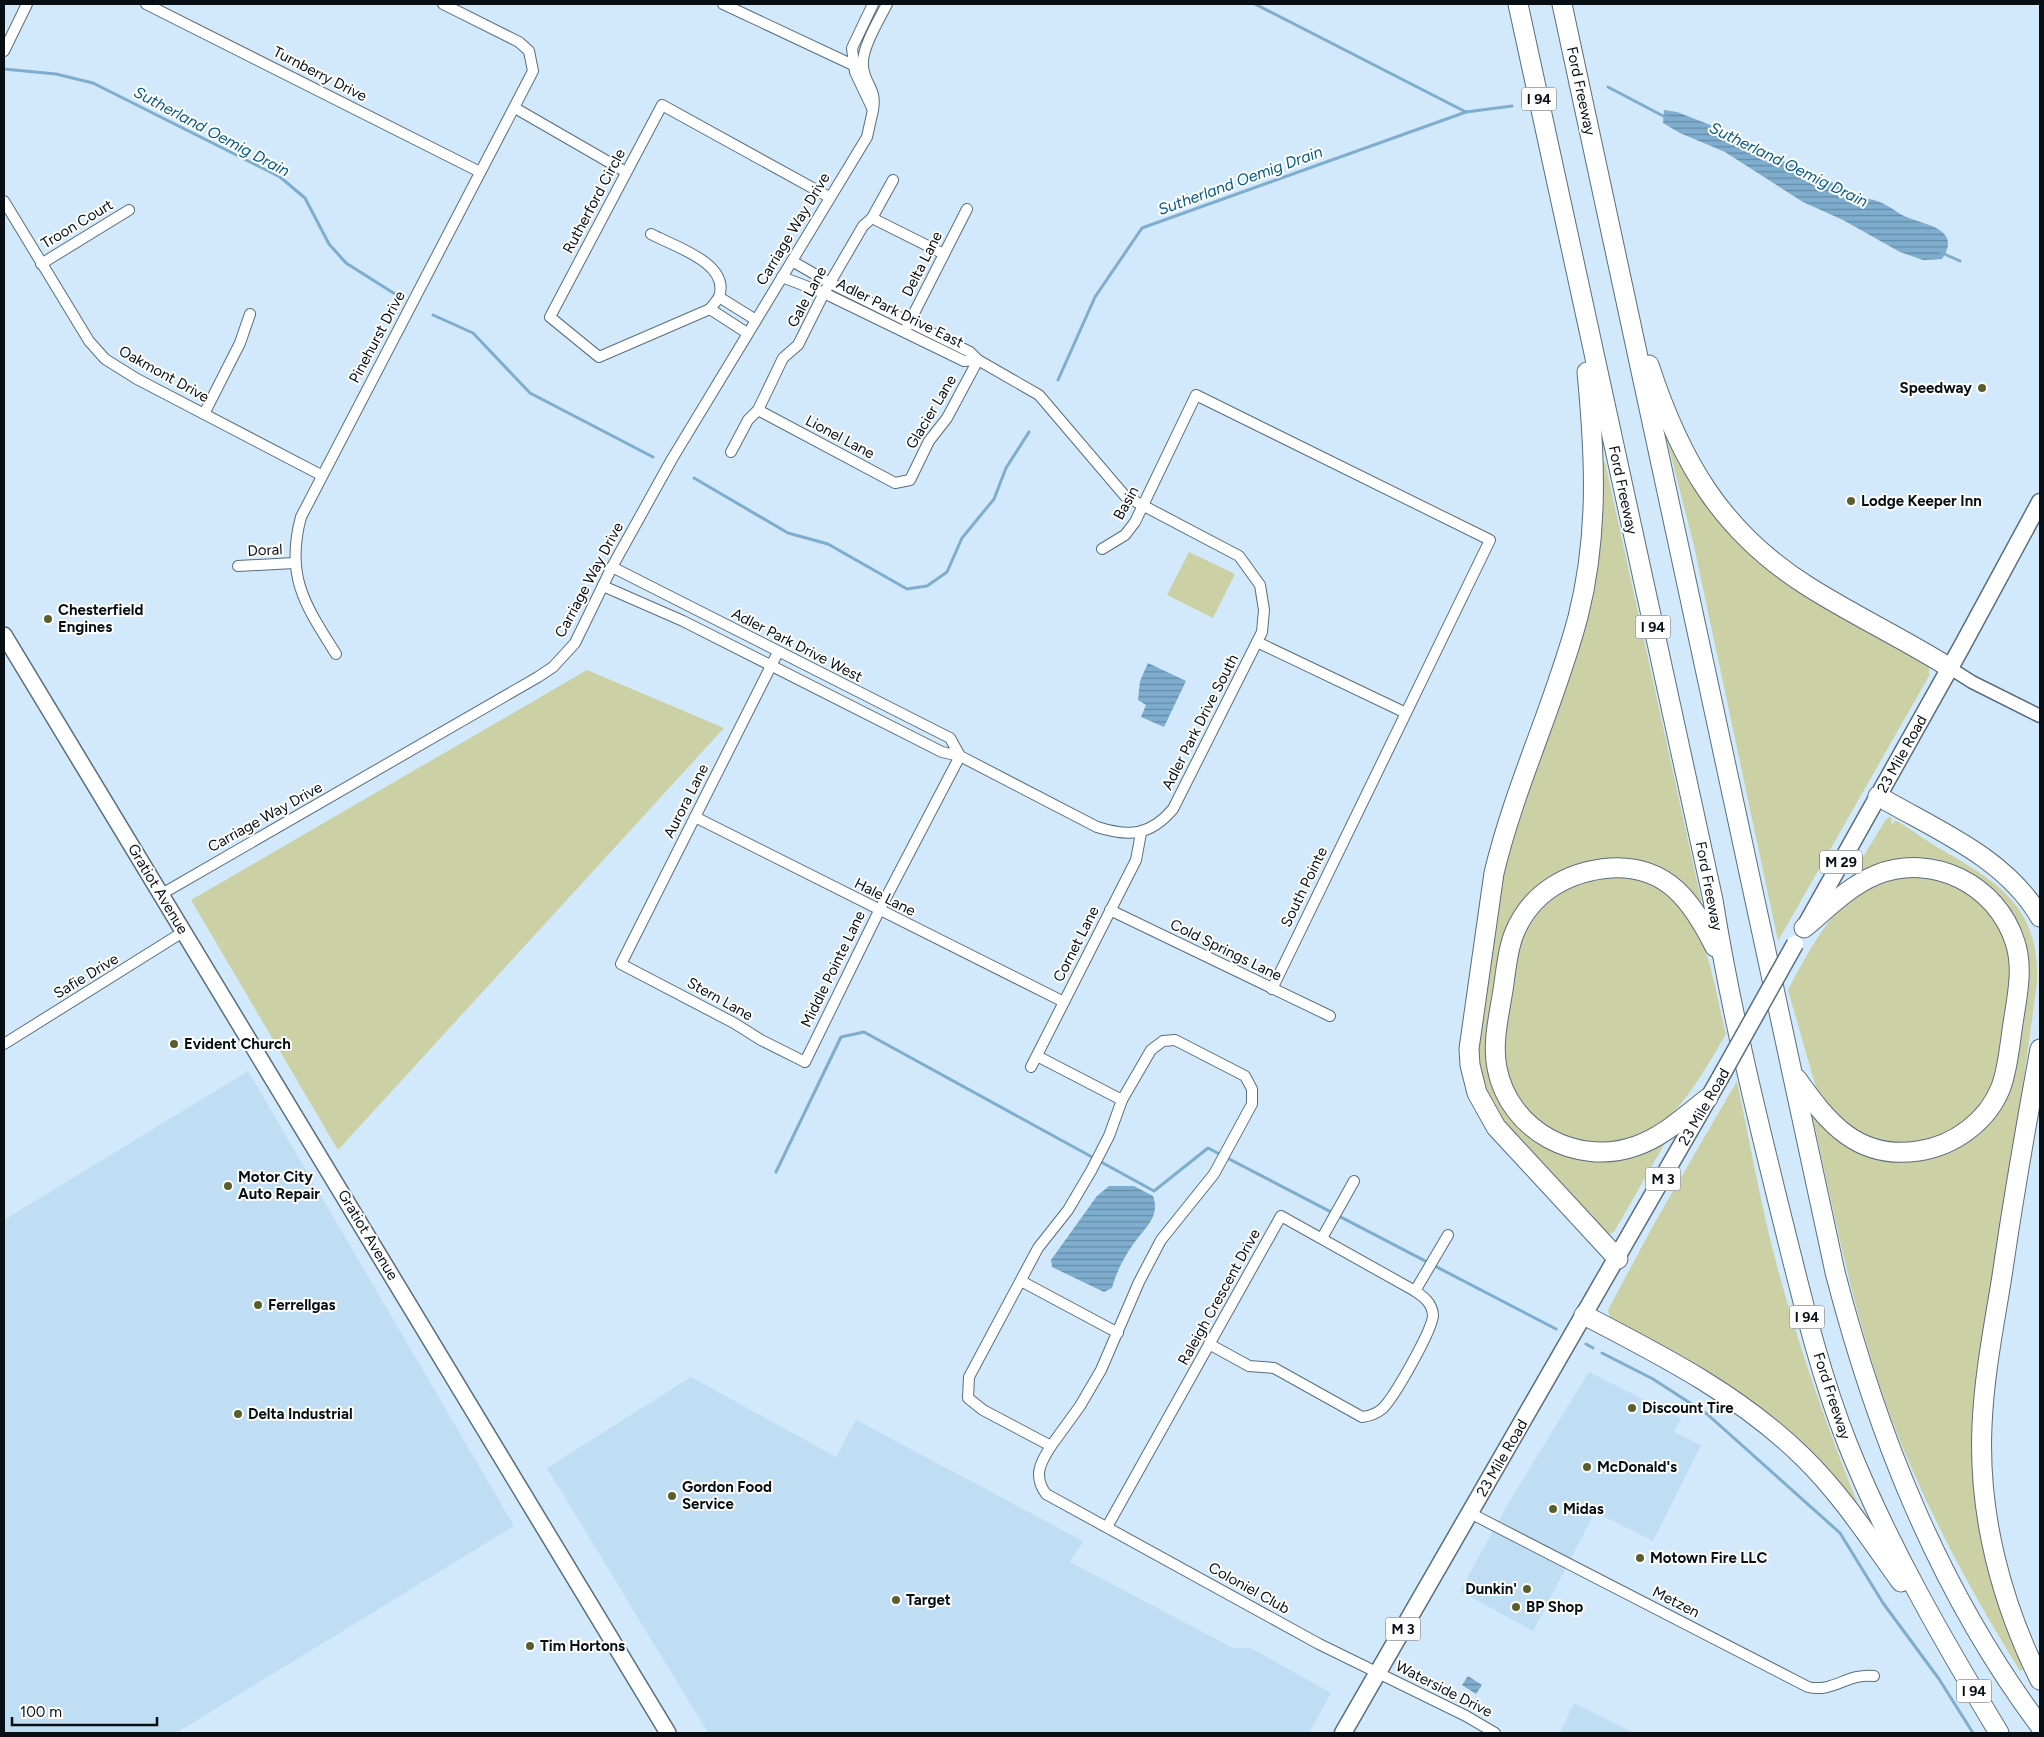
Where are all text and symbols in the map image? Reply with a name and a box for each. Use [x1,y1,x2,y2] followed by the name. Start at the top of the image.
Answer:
[270,43,370,105] street label: Turnberry Drive
[1563,45,1599,137] street label: Ford Freeway
[131,82,293,181] water label: Sutherland Oemig Drain
[1522,88,1556,110] road number: I 94
[1707,118,1871,211] water label: Sutherland Oemig Drain
[1155,142,1325,219] water label: Sutherland Oemig Drain
[559,146,629,256] street label: Rutherford Circle
[752,169,834,289] street label: Carriage Way Drive
[38,195,117,253] street label: Troon Court
[898,228,946,300] street label: Delta Lane
[783,264,831,330] street label: Gale Lane
[834,274,967,352] street label: Adler Park Drive East
[345,288,409,386] street label: Pinehurst Drive
[116,342,212,406] street label: Oakmont Drive
[902,372,960,452] street label: Glacier Lane
[1900,379,1972,397] place label: Speedway
[1976,382,1988,394] marker: Speedway
[802,411,878,463] street label: Lionel Lane
[1605,444,1641,536] street label: Ford Freeway
[1109,483,1143,523] street label: Basin
[1861,492,1982,510] place label: Lodge Keeper Inn
[1845,495,1857,507] marker: Lodge Keeper Inn
[551,519,627,641] street label: Carriage Way Drive
[247,540,283,560] street label: Doral
[58,601,143,636] place label: Chesterfield Engines
[729,604,866,686] street label: Adler Park Drive West
[42,613,54,625] marker: Chesterfield Engines
[1636,616,1670,638] road number: I 94
[1158,651,1242,793] street label: Adler Park Drive South
[1873,712,1931,796] street label: 23 Mile Road
[660,761,712,841] street label: Aurora Lane
[205,778,325,856] street label: Carriage Way Drive
[1692,840,1726,932] street label: Ford Freeway
[124,841,192,937] street label: Gratiot Avenue
[1277,844,1331,930] street label: South Pointe
[1820,850,1862,874] road number: M 29
[851,874,919,920] street label: Hale Lane
[1049,903,1103,985] street label: Cornet Lane
[797,908,869,1030] street label: Middle Pointe Lane
[1167,915,1285,985] street label: Cold Springs Lane
[50,950,122,1002] street label: Safie Drive
[684,974,756,1024] street label: Stern Lane
[184,1035,291,1053] place label: Evident Church
[168,1038,180,1050] marker: Evident Church
[1675,1065,1733,1149] street label: 23 Mile Road
[238,1168,320,1203] place label: Motor City Auto Repair
[1646,1168,1680,1190] road number: M 3
[222,1180,234,1192] marker: Motor City Auto Repair
[334,1187,402,1283] street label: Gratiot Avenue
[1174,1226,1264,1368] street label: Raleigh Crescent Drive
[268,1296,336,1314] place label: Ferrellgas
[252,1299,264,1311] marker: Ferrellgas
[1790,1305,1824,1328] road number: I 94
[1809,1350,1855,1442] street label: Ford Freeway
[1642,1399,1734,1417] place label: Discount Tire
[1626,1402,1638,1414] marker: Discount Tire
[248,1405,353,1423] place label: Delta Industrial
[232,1408,244,1420] marker: Delta Industrial
[1473,1416,1531,1500] street label: 23 Mile Road
[1597,1458,1677,1476] place label: McDonald's
[1581,1461,1593,1473] marker: McDonald's
[682,1478,772,1513] place label: Gordon Food Service
[666,1490,678,1502] marker: Gordon Food Service
[1563,1500,1604,1518] place label: Midas
[1547,1503,1559,1515] marker: Midas
[1650,1549,1767,1567] place label: Motown Fire LLC
[1634,1552,1646,1564] marker: Motown Fire LLC
[1205,1558,1293,1618] street label: Coloniel Club
[1465,1580,1517,1598] place label: Dunkin'
[1521,1583,1533,1595] marker: Dunkin'
[1649,1583,1703,1621] street label: Metzen
[906,1591,951,1609] place label: Target
[890,1594,902,1606] marker: Target
[1526,1598,1583,1616] place label: BP Shop
[1510,1601,1522,1613] marker: BP Shop
[1386,1618,1420,1640] road number: M 3
[540,1637,625,1655] place label: Tim Hortons
[524,1640,536,1652] marker: Tim Hortons
[1393,1657,1495,1721] street label: Waterside Drive
[1956,1680,1992,1702] road number: I 94
[12,1694,158,1726] scale bar
[20,1703,62,1721] text: 100 m

